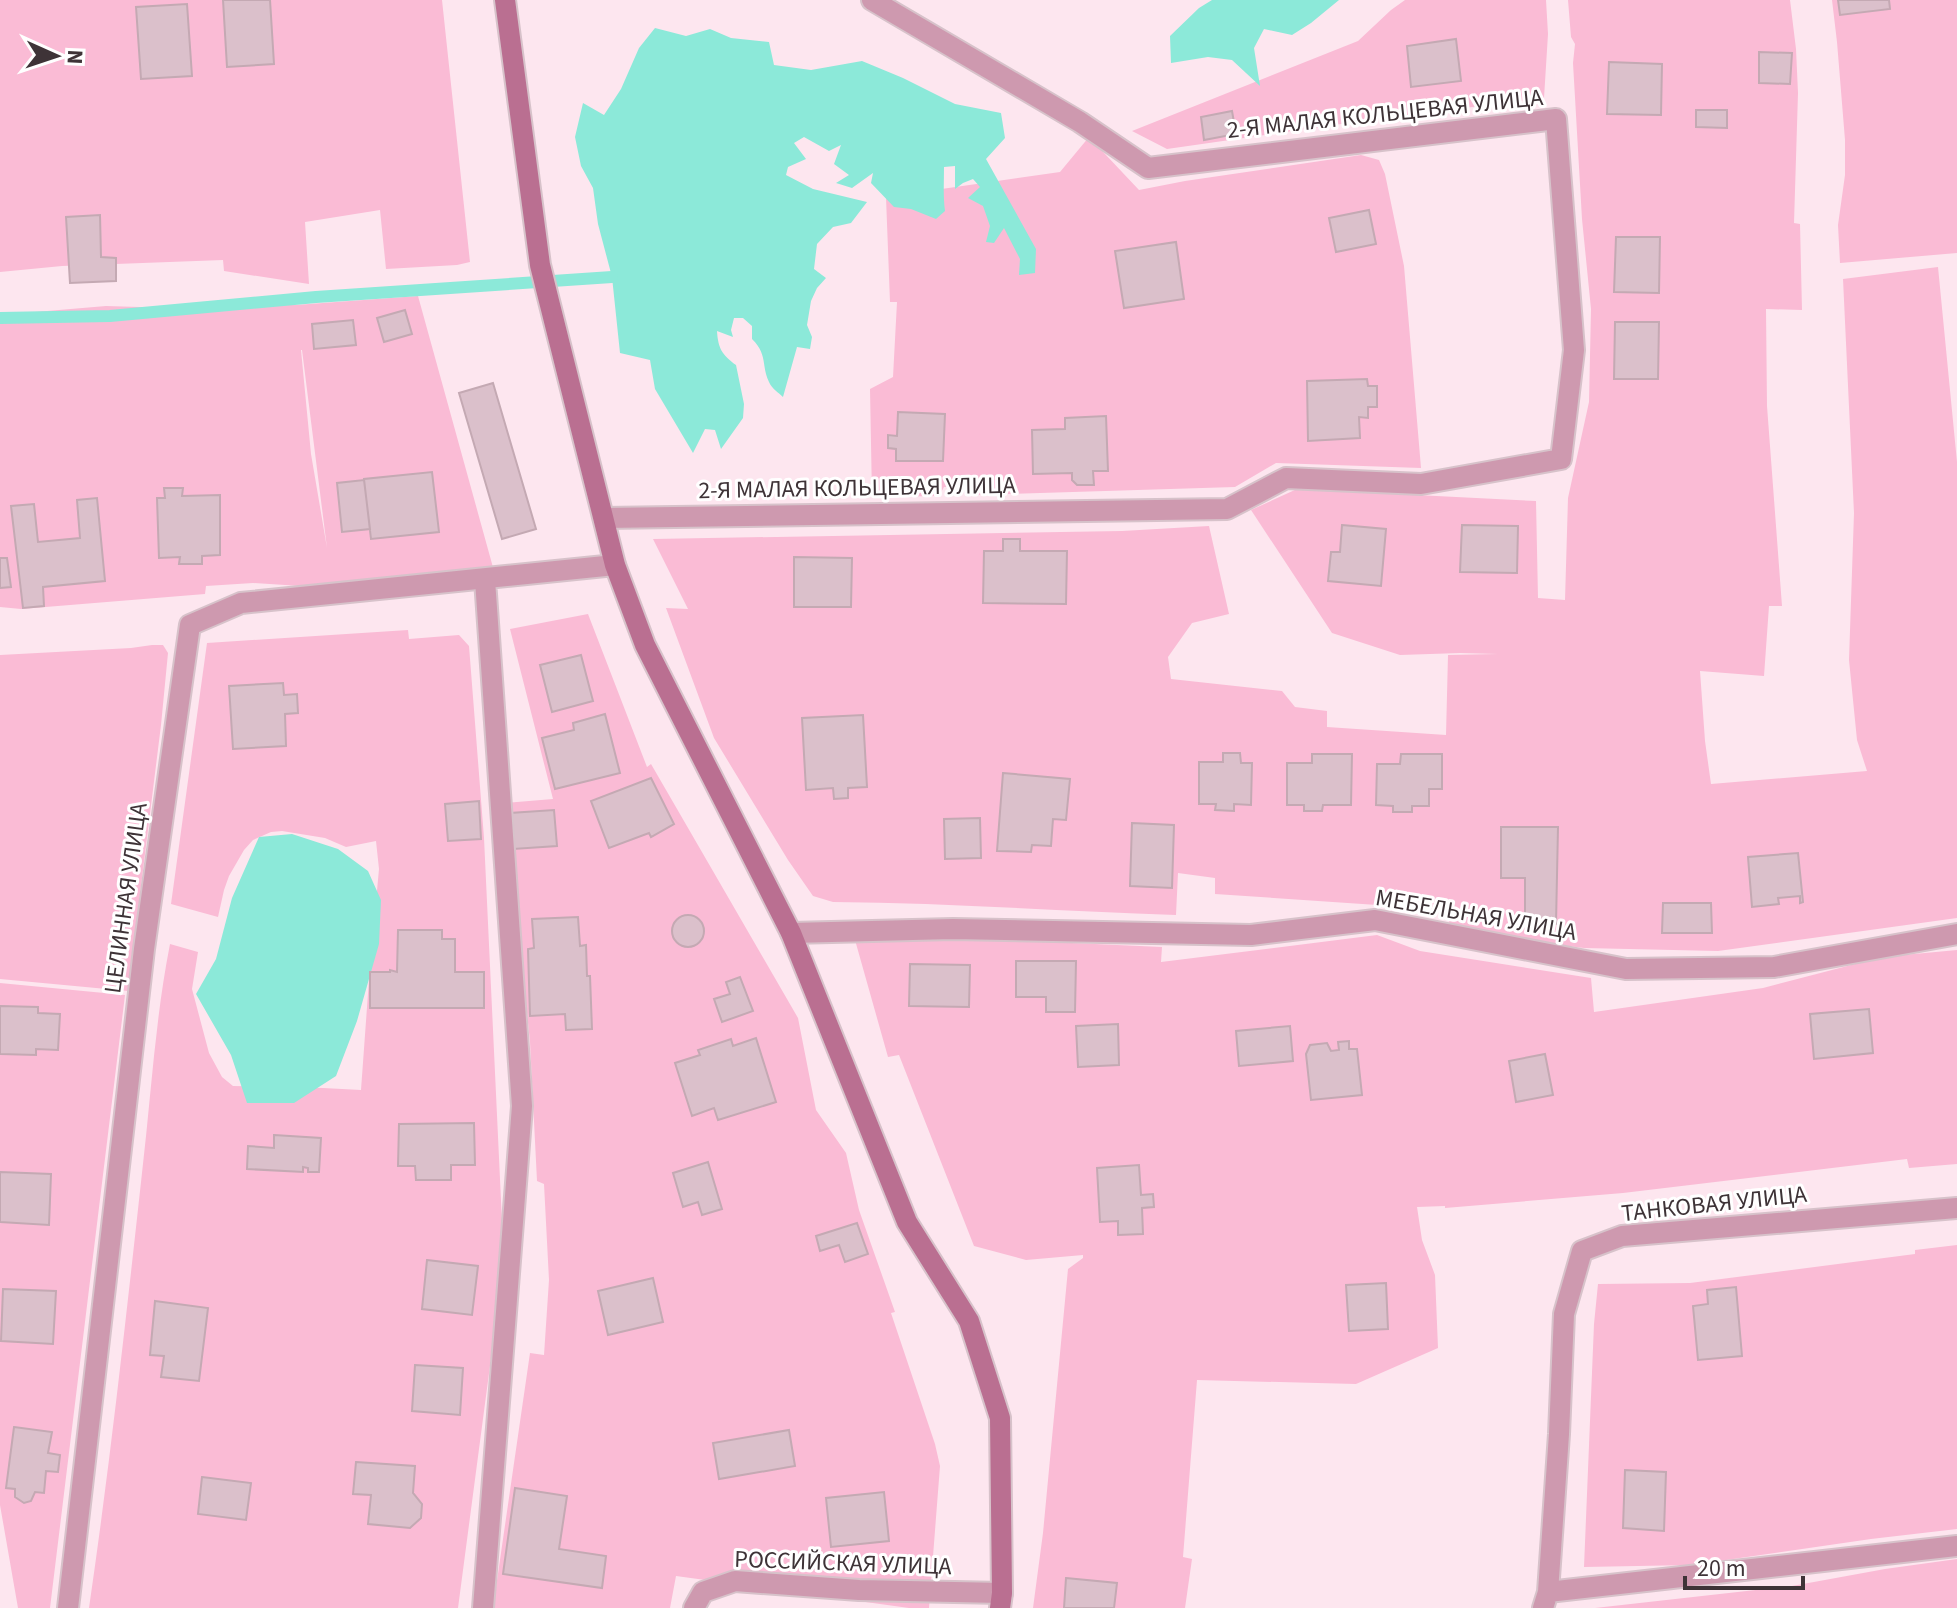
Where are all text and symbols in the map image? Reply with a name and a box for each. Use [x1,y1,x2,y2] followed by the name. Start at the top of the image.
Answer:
[16,16,96,96] north arrow
[59,49,91,65] text: N
[1225,80,1545,148] street label: 2-Я МАЛАЯ КОЛЬЦЕВАЯ УЛИЦА
[698,468,1016,508] street label: 2-Я МАЛАЯ КОЛЬЦЕВАЯ УЛИЦА
[95,800,157,996] street label: ЦЕЛИННАЯ УЛИЦА
[1373,880,1579,950] street label: МЕБЕЛЬНАЯ УЛИЦА
[1620,1177,1808,1231] street label: ТАНКОВАЯ УЛИЦА
[1685,1540,1803,1590] scale bar
[734,1542,952,1584] street label: РОССИЙСКАЯ УЛИЦА
[1697,1551,1746,1586] text: 20 m

